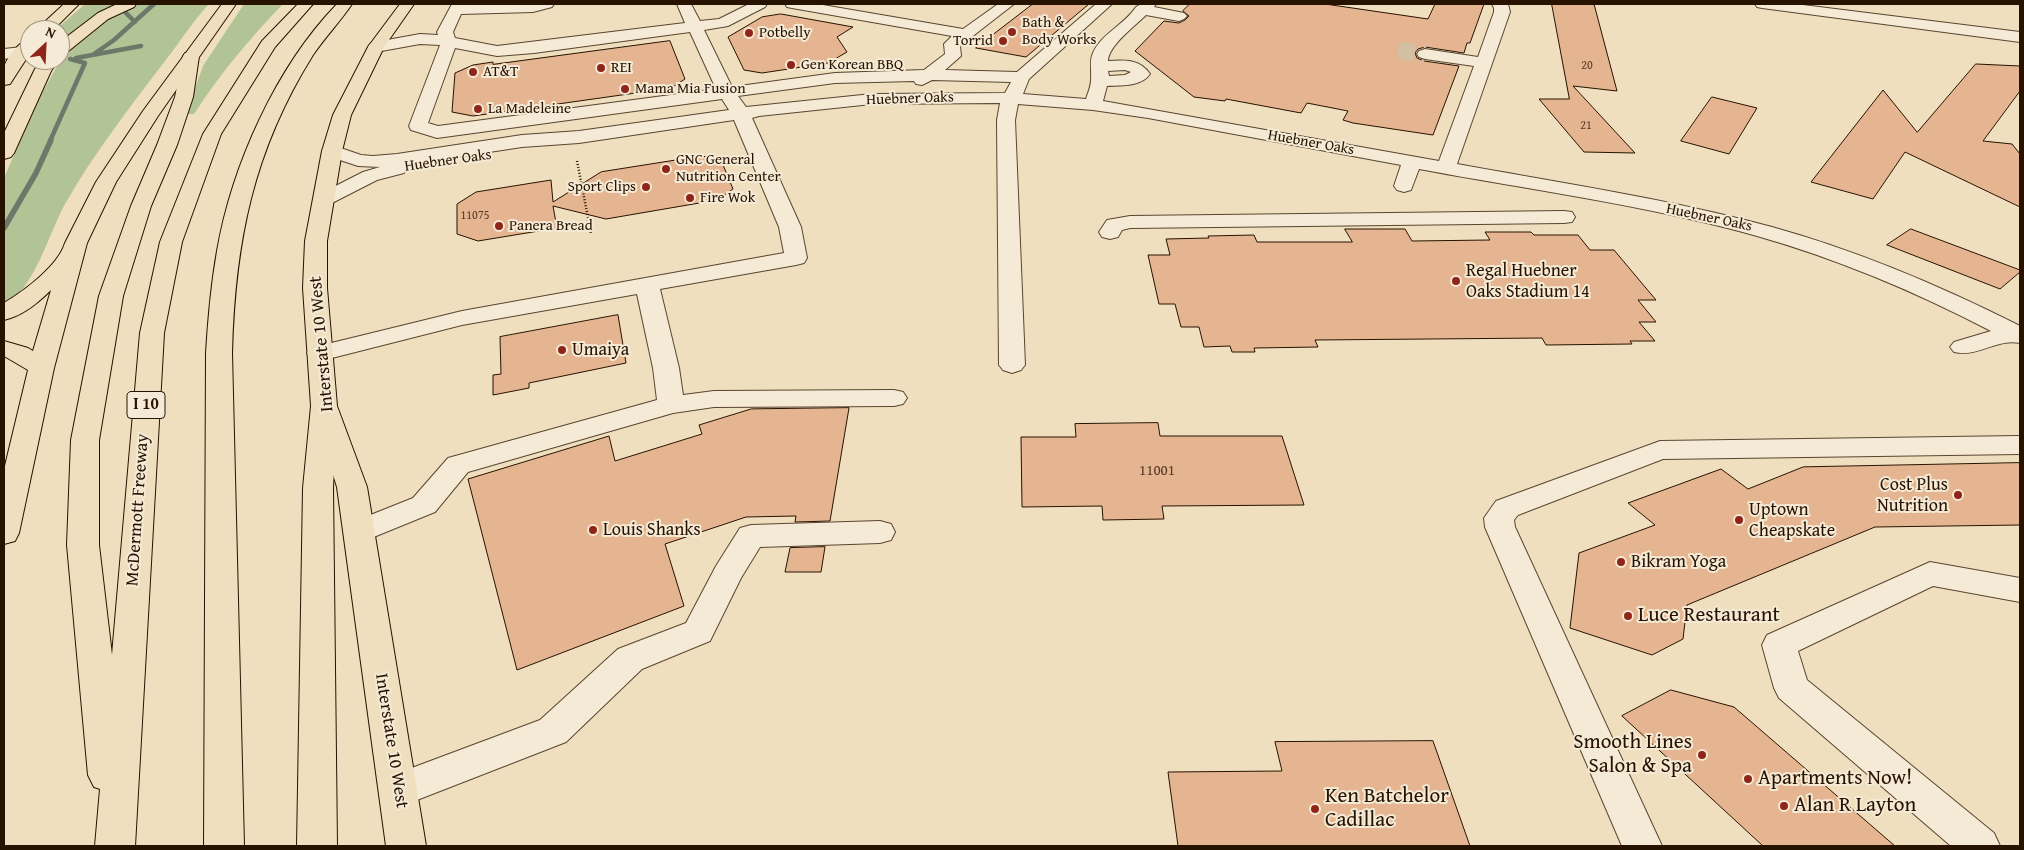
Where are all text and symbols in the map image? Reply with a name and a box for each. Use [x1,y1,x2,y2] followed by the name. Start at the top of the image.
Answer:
[1022,14,1097,49] place label: Bath & Body Works
[20,20,70,70] north arrow
[42,21,59,43] text: N
[759,24,811,42] place label: Potbelly
[1006,26,1018,38] marker: Bath & Body Works
[743,27,755,39] marker: Potbelly
[953,32,993,50] place label: Torrid
[997,35,1009,47] marker: Torrid
[801,56,903,74] place label: Gen Korean BBQ
[611,59,632,77] place label: REI
[785,59,797,71] marker: Gen Korean BBQ
[1581,59,1593,73] house number: 20
[595,62,607,74] marker: REI
[483,63,518,81] place label: AT&T
[467,66,479,78] marker: AT&T
[635,80,746,98] place label: Mama Mia Fusion
[619,83,631,95] marker: Mama Mia Fusion
[866,88,954,110] street label: Huebner Oaks
[488,100,571,118] place label: La Madeleine
[472,103,484,115] marker: La Madeleine
[1580,119,1592,133] house number: 21
[1266,127,1356,159] street label: Huebner Oaks
[403,146,493,176] street label: Huebner Oaks
[676,151,781,186] place label: GNC General Nutrition Center
[660,163,672,175] marker: GNC General Nutrition Center
[568,178,636,196] place label: Sport Clips
[640,181,652,193] marker: Sport Clips
[700,189,755,207] place label: Fire Wok
[684,192,696,204] marker: Fire Wok
[1664,200,1754,236] street label: Huebner Oaks
[461,209,489,223] house number: 11075
[509,217,593,235] place label: Panera Bread
[493,220,505,232] marker: Panera Bread
[1466,260,1590,302] place label: Regal Huebner Oaks Stadium 14
[305,275,339,413] street label: Interstate 10 West
[1450,275,1462,287] marker: Regal Huebner Oaks Stadium 14
[572,339,629,361] place label: Umaiya
[556,344,568,356] marker: Umaiya
[127,392,165,418] road number: I 10
[122,433,154,587] street label: McDermott Freeway
[1139,462,1175,480] house number: 11001
[1877,474,1948,516] place label: Cost Plus Nutrition
[1952,489,1964,501] marker: Cost Plus Nutrition
[1749,499,1835,542] place label: Uptown Cheapskate
[1733,514,1745,526] marker: Uptown Cheapskate
[603,519,701,541] place label: Louis Shanks
[587,524,599,536] marker: Louis Shanks
[1631,551,1726,573] place label: Bikram Yoga
[1615,556,1627,568] marker: Bikram Yoga
[1638,603,1780,629] place label: Luce Restaurant
[1622,610,1634,622] marker: Luce Restaurant
[370,672,412,810] street label: Interstate 10 West
[1573,730,1692,780] place label: Smooth Lines Salon & Spa
[1696,749,1708,761] marker: Smooth Lines Salon & Spa
[1758,766,1912,792] place label: Apartments Now!
[1742,773,1754,785] marker: Apartments Now!
[1325,784,1449,834] place label: Ken Batchelor Cadillac
[1794,793,1916,819] place label: Alan R Layton
[1778,800,1790,812] marker: Alan R Layton
[1309,803,1321,815] marker: Ken Batchelor Cadillac

